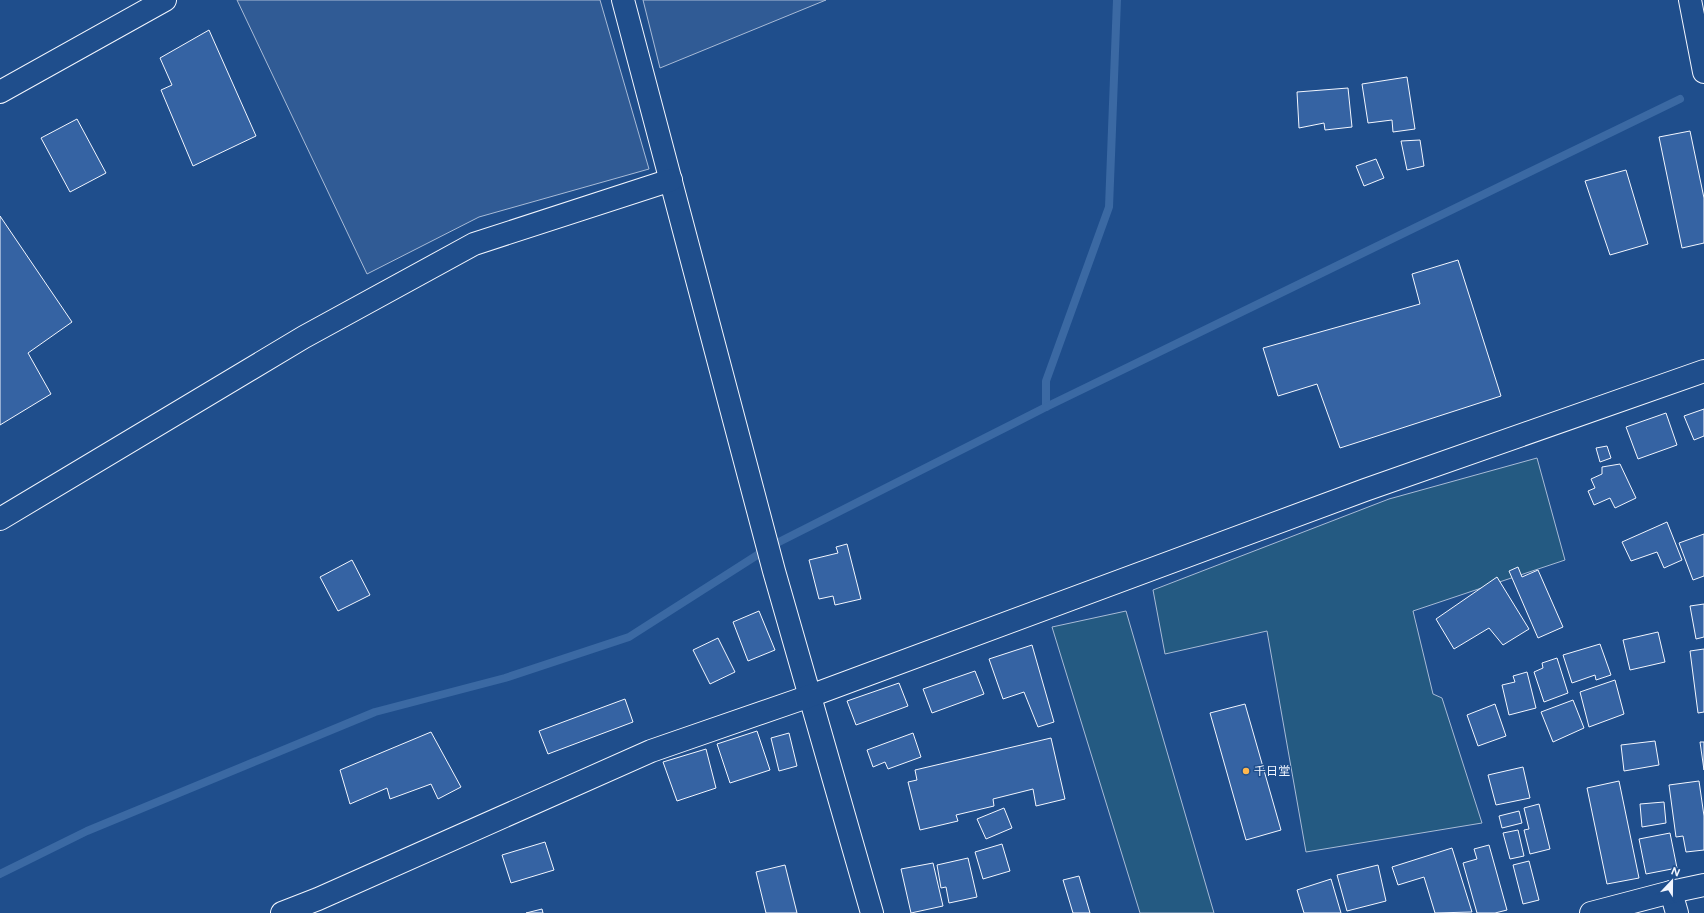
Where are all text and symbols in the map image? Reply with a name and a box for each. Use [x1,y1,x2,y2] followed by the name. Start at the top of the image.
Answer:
[1254,764,1290,778] place label: 千日堂
[1241,766,1251,776] marker: 千日堂
[1652,861,1692,901] north arrow
[1669,865,1682,880] text: N

